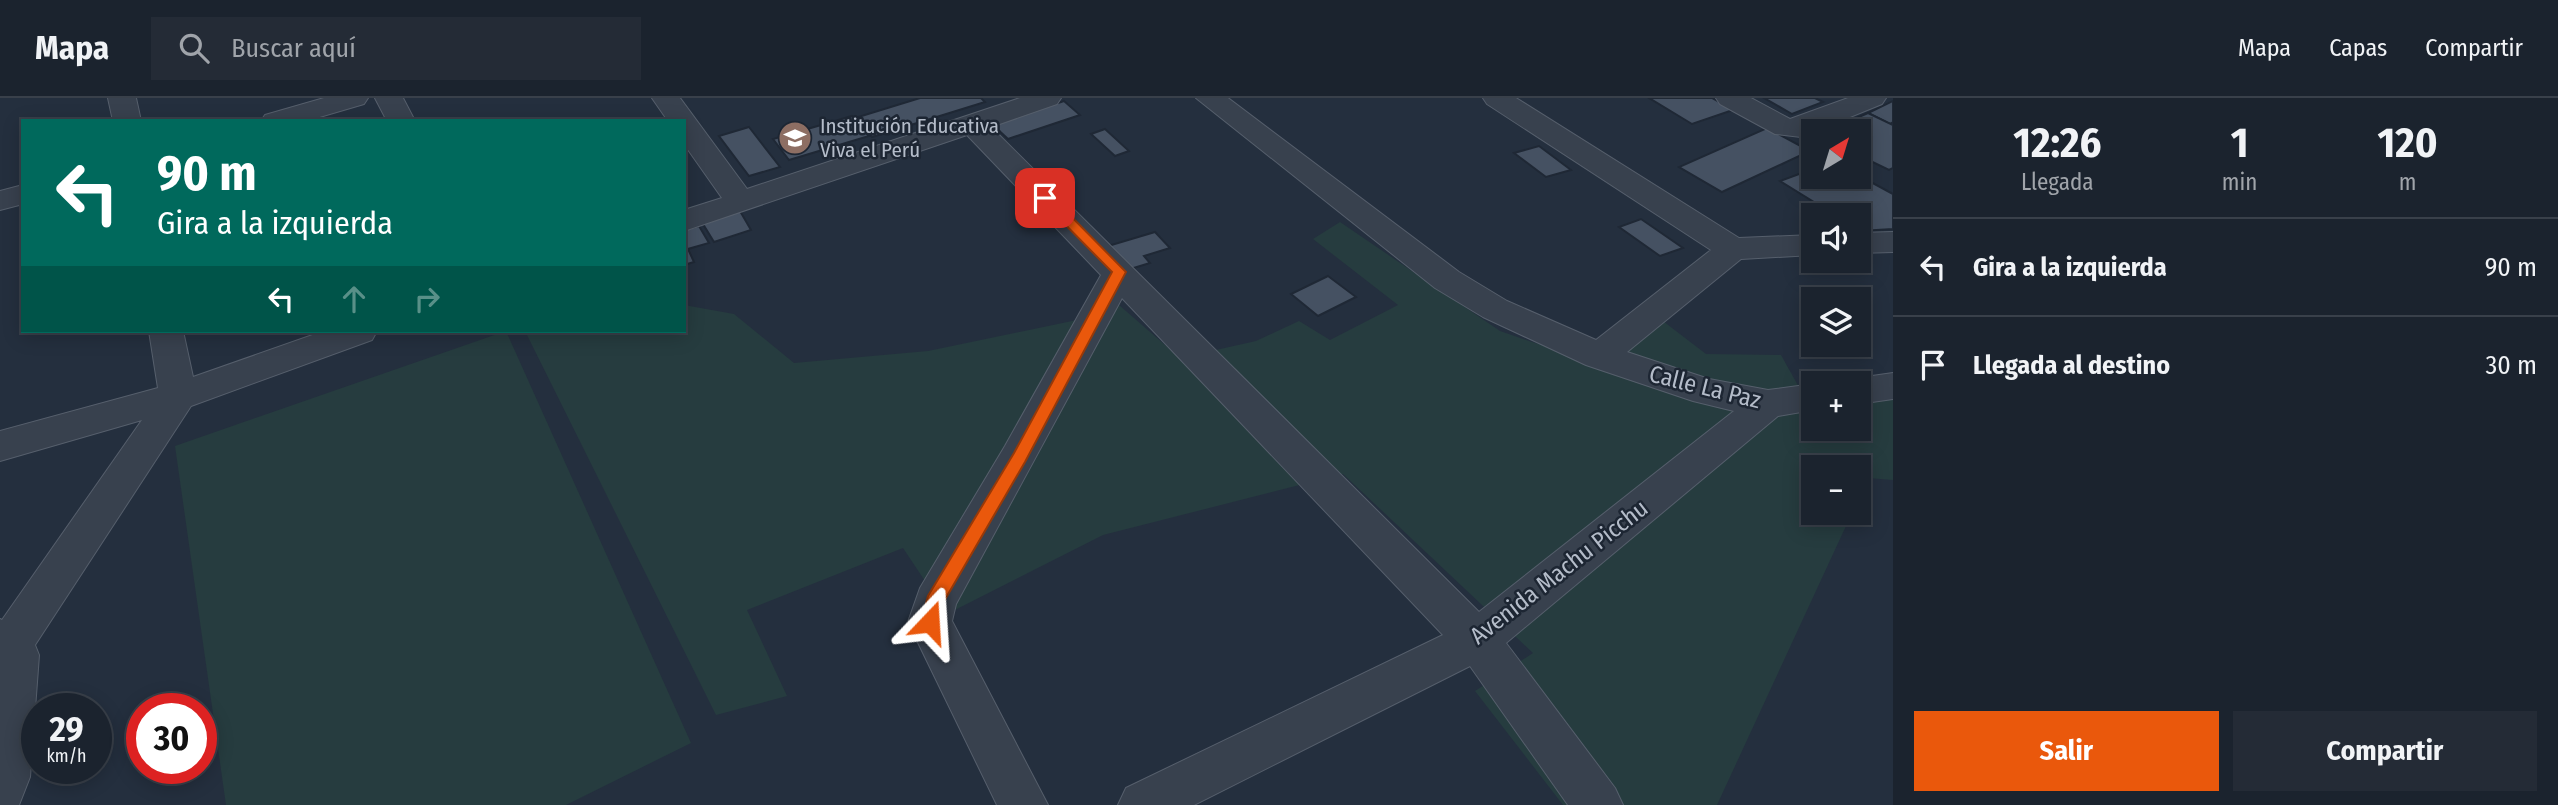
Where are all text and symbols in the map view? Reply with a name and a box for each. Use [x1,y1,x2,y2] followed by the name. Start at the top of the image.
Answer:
[151,17,641,80] search box
[35,28,109,68] text: Mapa
[175,29,213,67] icon: search
[231,33,356,64] text: Buscar aquí
[2238,34,2291,62] text: Mapa
[2329,34,2387,62] text: Capas
[2425,34,2523,62] text: Compartir
[820,113,999,163] place label: Institución Educativa Viva el Perú
[2013,118,2101,168] text: 12:26
[2231,118,2248,168] text: 1
[2378,118,2438,168] text: 120
[776,119,814,157] school or university icon: Institución Educativa Viva el Perú
[1801,119,1871,189] north arrow
[1801,119,1871,525] map controls
[157,144,257,203] text: 90 m
[42,147,133,238] icon: left
[1015,168,1075,228] pin
[2021,168,2094,196] text: Llegada
[2222,168,2257,196] text: min
[2399,168,2416,196] text: m
[1026,179,1064,217] icon: arrive
[1801,203,1871,273] button: sound
[157,204,393,242] text: Gira a la izquierda
[1914,248,1952,286] icon: left
[1973,252,2167,283] text: Gira a la izquierda
[2485,252,2537,283] text: 90 m
[262,280,300,318] icon: left
[335,280,373,318] icon: ahead
[408,280,446,318] icon: right
[1801,287,1871,357] button: layers
[1914,346,1952,384] icon: arrive
[1973,350,2170,381] text: Llegada al destino
[2486,350,2537,381] text: 30 m
[1646,360,1764,414] street label: Calle La Paz
[1801,371,1871,441] button: +
[1801,455,1871,525] button: −
[1465,494,1653,650] street label: Avenida Machu Picchu
[893,585,967,659] position arrow
[126,693,217,784] speed limit sign: 30
[49,708,84,750] text: 29
[1914,711,2219,791] button: Salir
[2233,711,2537,791] button: Compartir
[46,745,87,767] text: km/h

